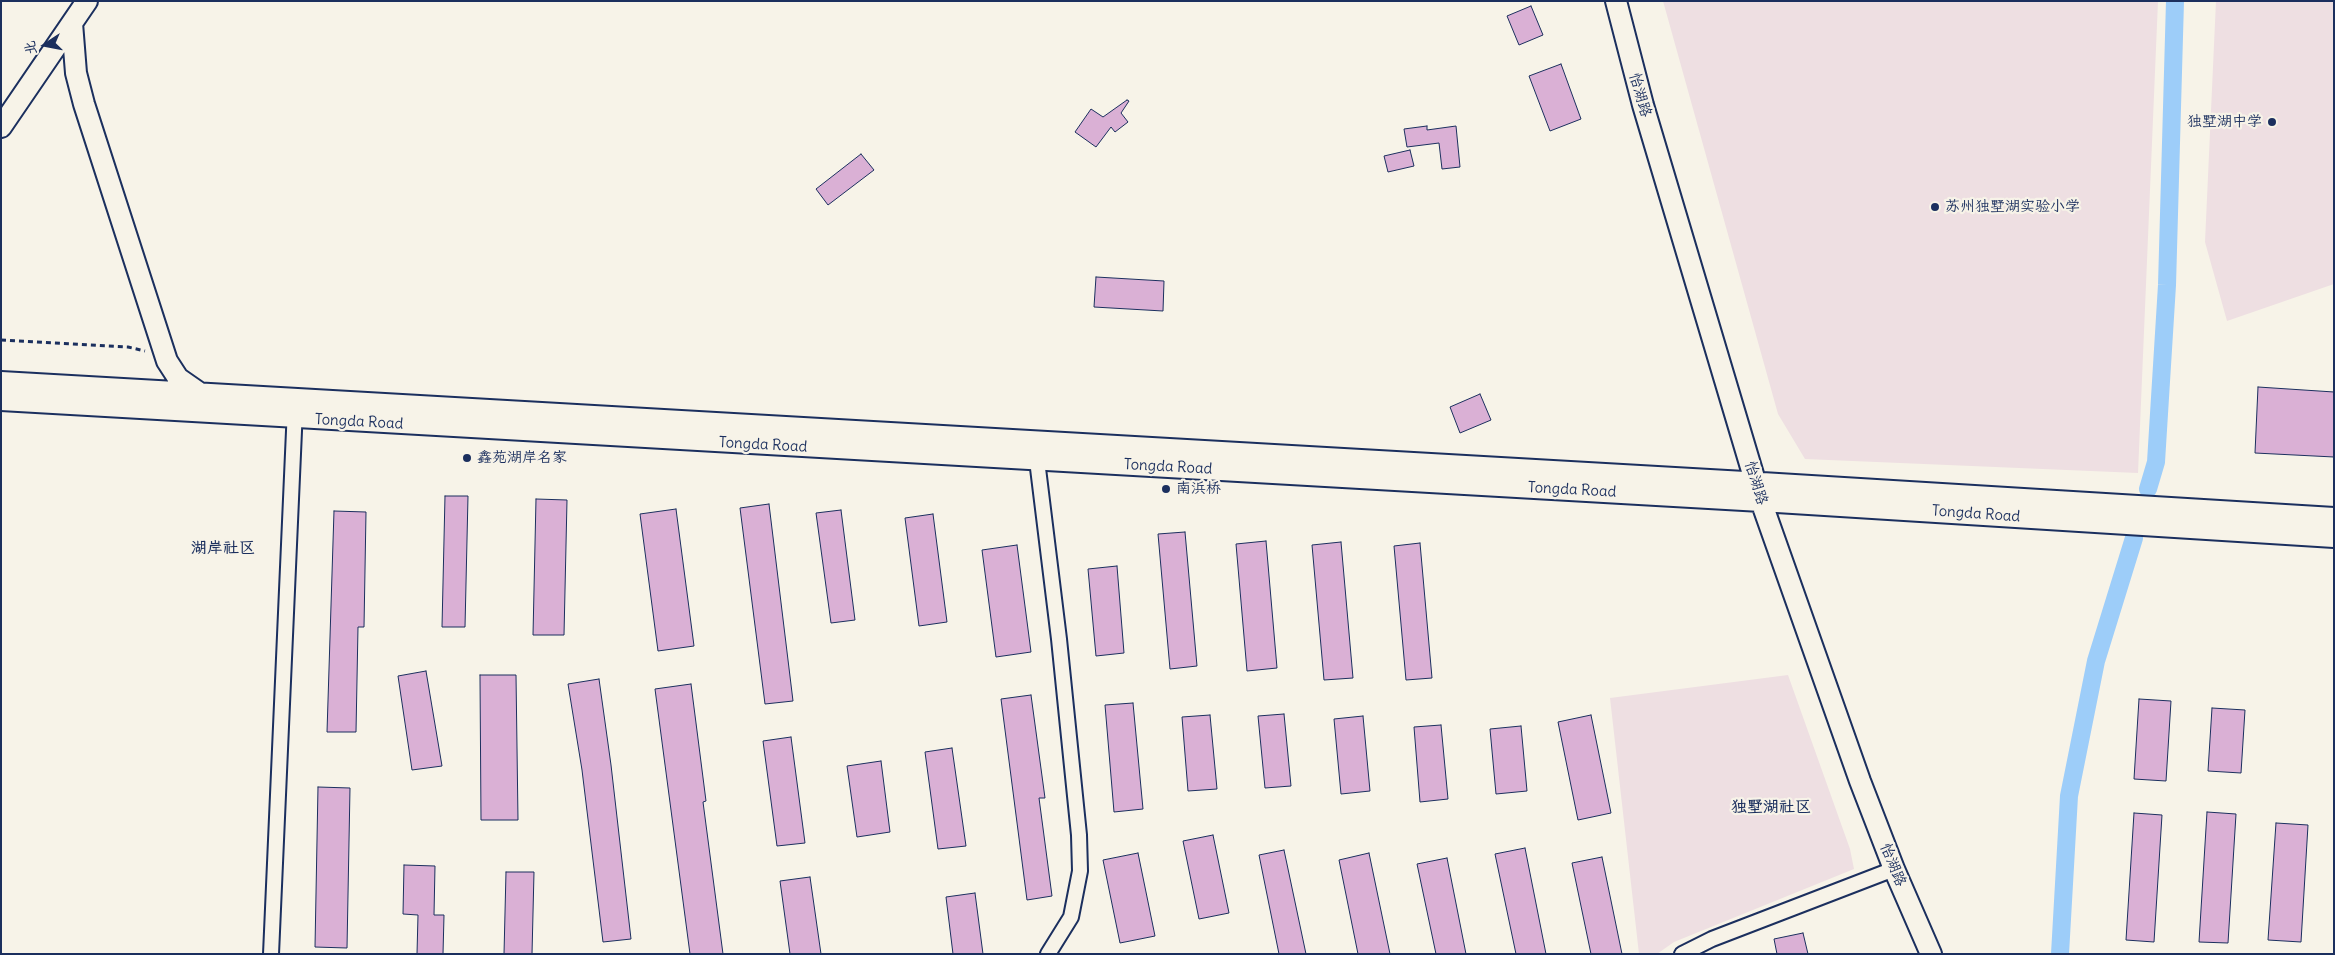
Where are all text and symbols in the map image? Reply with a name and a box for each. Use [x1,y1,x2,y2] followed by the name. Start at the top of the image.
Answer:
[20,20,70,70] north arrow
[20,39,40,56] text: 北
[1625,71,1655,119] street label: 怡湖路
[2187,113,2262,131] place label: 独墅湖中学
[2266,116,2278,128] marker: 独墅湖中学
[1945,198,2080,216] place label: 苏州独墅湖实验小学
[1929,201,1941,213] marker: 苏州独墅湖实验小学
[314,411,404,433] street label: Tongda Road
[718,434,808,456] street label: Tongda Road
[477,449,567,467] place label: 鑫苑湖岸名家
[461,452,473,464] marker: 鑫苑湖岸名家
[1123,456,1213,478] street label: Tongda Road
[1741,459,1771,507] street label: 怡湖路
[1527,479,1617,501] street label: Tongda Road
[1176,480,1221,498] place label: 南浜桥
[1160,483,1172,495] marker: 南浜桥
[1931,502,2021,526] street label: Tongda Road
[191,538,255,558] district label: 湖岸社区
[1731,797,1811,817] district label: 独墅湖社区
[1876,841,1910,889] street label: 怡湖路

